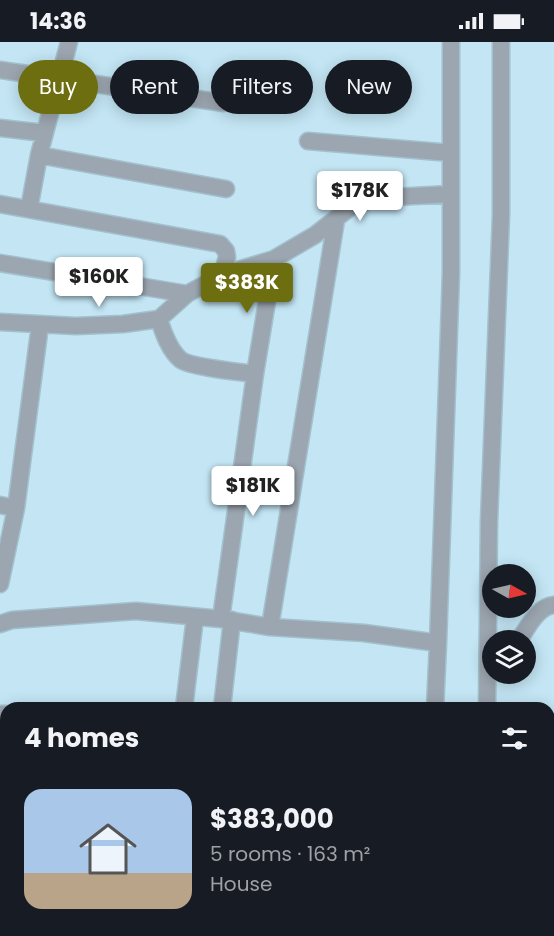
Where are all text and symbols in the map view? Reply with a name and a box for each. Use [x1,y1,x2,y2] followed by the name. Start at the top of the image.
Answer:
[30,6,87,37] text: 14:36
[18,60,98,114] chip: Buy
[110,60,199,114] chip: Rent
[211,60,313,114] chip: Filters
[325,60,412,114] chip: New
[318,171,402,222] pin: $178K
[331,176,389,204] text: $178K
[57,257,141,308] pin: $160K
[69,262,129,290] text: $160K
[205,263,289,314] pin: $383K
[215,268,279,296] text: $383K
[211,466,295,517] pin: $181K
[225,471,281,499] text: $181K
[482,564,536,618] north arrow
[482,564,536,684] map controls
[482,630,536,684] button: layers
[24,720,139,756] text: 4 homes
[498,722,531,755] icon: filters
[210,801,334,837] text: $383,000
[72,813,144,885] icon: home
[210,840,370,868] text: 5 rooms · 163 m²
[210,870,272,898] text: House

